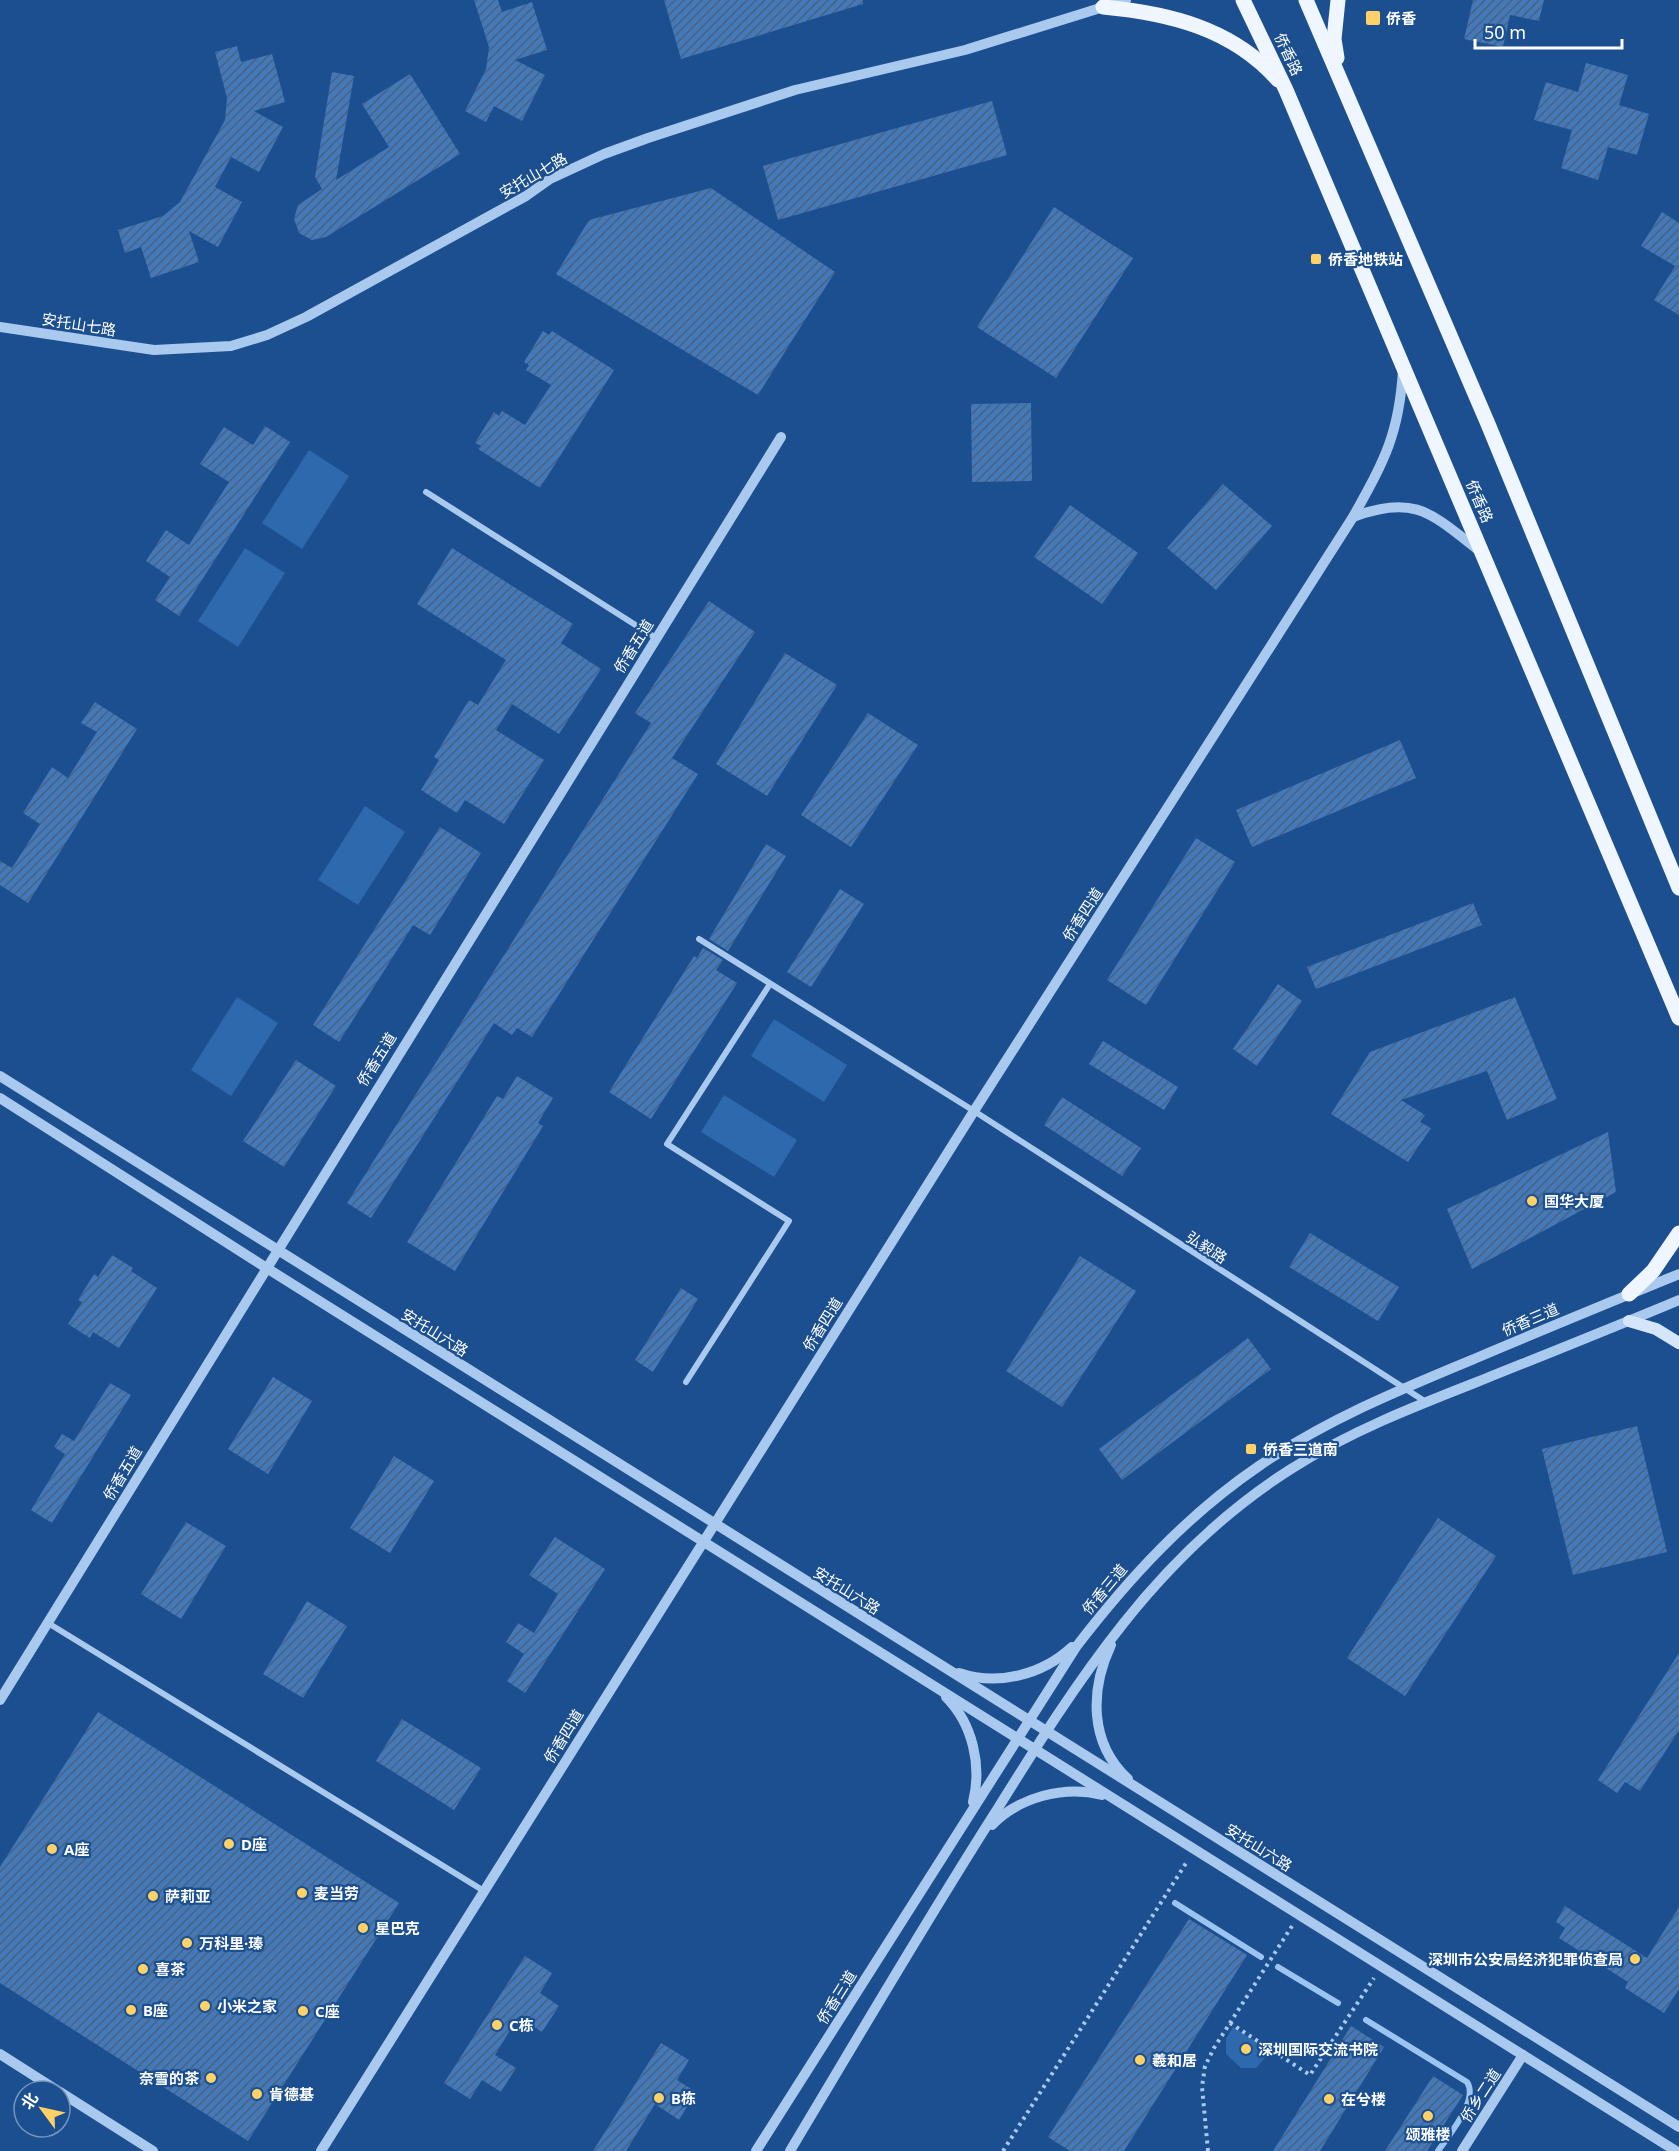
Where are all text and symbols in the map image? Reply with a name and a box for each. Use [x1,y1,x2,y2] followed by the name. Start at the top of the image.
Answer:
[1386,8,1416,28] place label: 侨香
[1364,9,1382,27] marker: 侨香
[1475,12,1622,50] scale bar
[1484,20,1526,44] text: 50 m
[1270,29,1308,79] street label: 侨香路
[496,148,570,202] street label: 安托山七路
[1328,249,1403,269] place label: 侨香地铁站
[1309,252,1323,266] marker: 侨香地铁站
[40,308,118,340] street label: 安托山七路
[1462,476,1498,526] street label: 侨香路
[609,615,657,677] street label: 侨香五道
[1057,883,1107,945] street label: 侨香四道
[352,1028,400,1090] street label: 侨香五道
[1544,1191,1604,1211] place label: 国华大厦
[1525,1194,1539,1208] marker: 国华大厦
[1183,1226,1231,1268] street label: 弘毅路
[798,1293,846,1355] street label: 侨香四道
[1498,1298,1562,1340] street label: 侨香三道
[398,1304,472,1360] street label: 安托山六路
[1263,1439,1338,1459] place label: 侨香三道南
[98,1442,146,1504] street label: 侨香五道
[1244,1442,1258,1456] marker: 侨香三道南
[1077,1560,1131,1618] street label: 侨香三道
[810,1562,884,1618] street label: 安托山六路
[539,1705,587,1767] street label: 侨香四道
[1222,1819,1296,1875] street label: 安托山六路
[241,1834,267,1854] place label: D座
[222,1837,236,1851] marker: D座
[64,1839,89,1859] place label: A座
[45,1842,59,1856] marker: A座
[314,1883,359,1903] place label: 麦当劳
[165,1886,210,1906] place label: 萨莉亚
[295,1886,309,1900] marker: 麦当劳
[146,1889,160,1903] marker: 萨莉亚
[375,1918,420,1938] place label: 星巴克
[356,1921,370,1935] marker: 星巴克
[199,1933,263,1953] place label: 万科里·瑧
[180,1936,194,1950] marker: 万科里·瑧
[1428,1949,1623,1969] place label: 深圳市公安局经济犯罪侦查局
[1628,1952,1642,1966] marker: 深圳市公安局经济犯罪侦查局
[155,1959,186,1979] place label: 喜茶
[136,1962,150,1976] marker: 喜茶
[812,1966,860,2028] street label: 侨香三道
[217,1996,277,2016] place label: 小米之家
[198,1999,212,2013] marker: 小米之家
[143,2000,168,2020] place label: B座
[315,2001,340,2021] place label: C座
[124,2003,138,2017] marker: B座
[296,2004,310,2018] marker: C座
[509,2015,534,2035] place label: C栋
[490,2018,504,2032] marker: C栋
[1258,2039,1378,2059] place label: 深圳国际交流书院
[1239,2042,1253,2056] marker: 深圳国际交流书院
[1152,2050,1197,2070] place label: 羲和居
[1133,2053,1147,2067] marker: 羲和居
[1455,2064,1505,2126] street label: 侨乡二道
[139,2068,200,2088] place label: 奈雪的茶
[204,2071,218,2085] marker: 奈雪的茶
[12,2079,72,2139] north arrow
[269,2084,314,2104] place label: 肯德基
[250,2087,264,2101] marker: 肯德基
[16,2088,43,2114] text: 北
[671,2088,696,2108] place label: B栋
[1341,2089,1386,2109] place label: 在兮楼
[652,2091,666,2105] marker: B栋
[1322,2092,1336,2106] marker: 在兮楼
[1421,2109,1435,2123] marker: 颂雅楼
[1405,2124,1451,2144] place label: 颂雅楼

